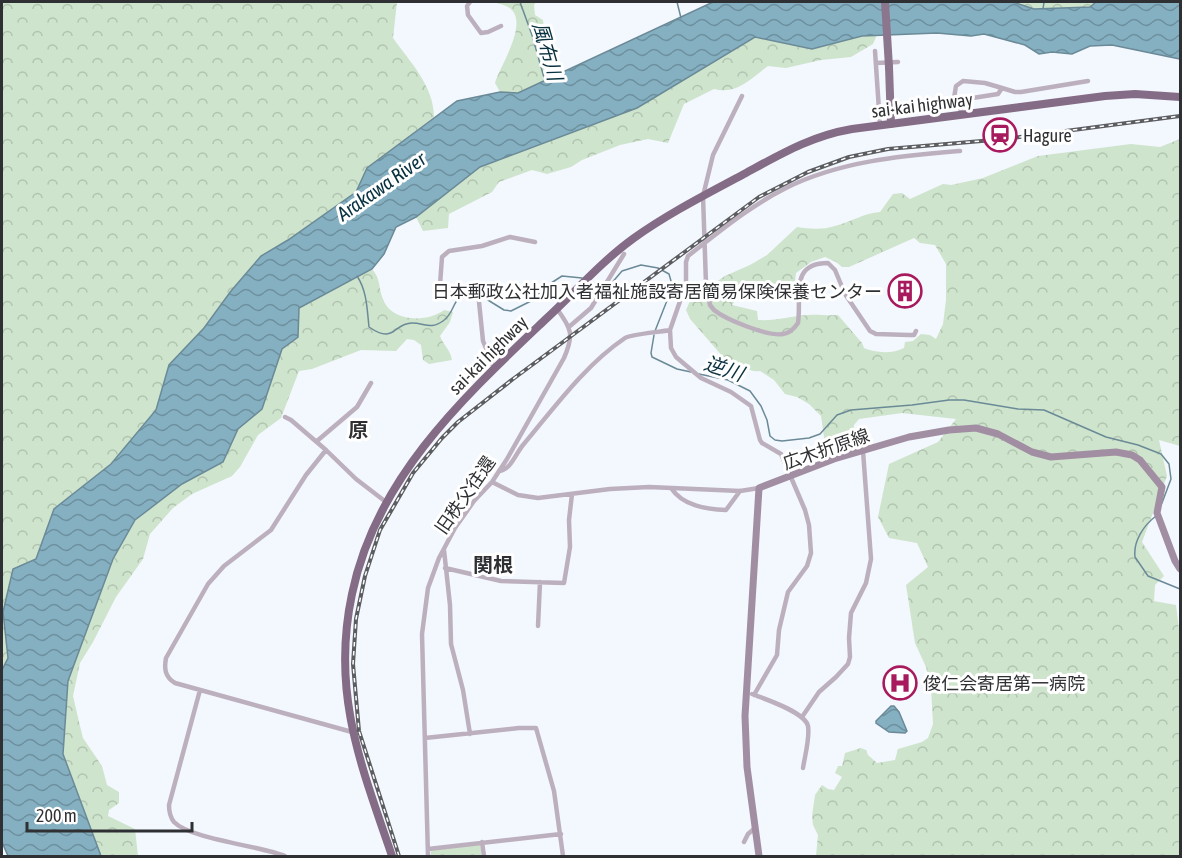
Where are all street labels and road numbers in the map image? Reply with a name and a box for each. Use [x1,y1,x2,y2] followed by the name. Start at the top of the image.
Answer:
[870,88,974,122] street label: sai-kai highway
[445,312,531,398] street label: sai-kai highway
[780,424,872,474] street label: 広木折原線
[431,452,499,538] street label: 旧秩父往還

